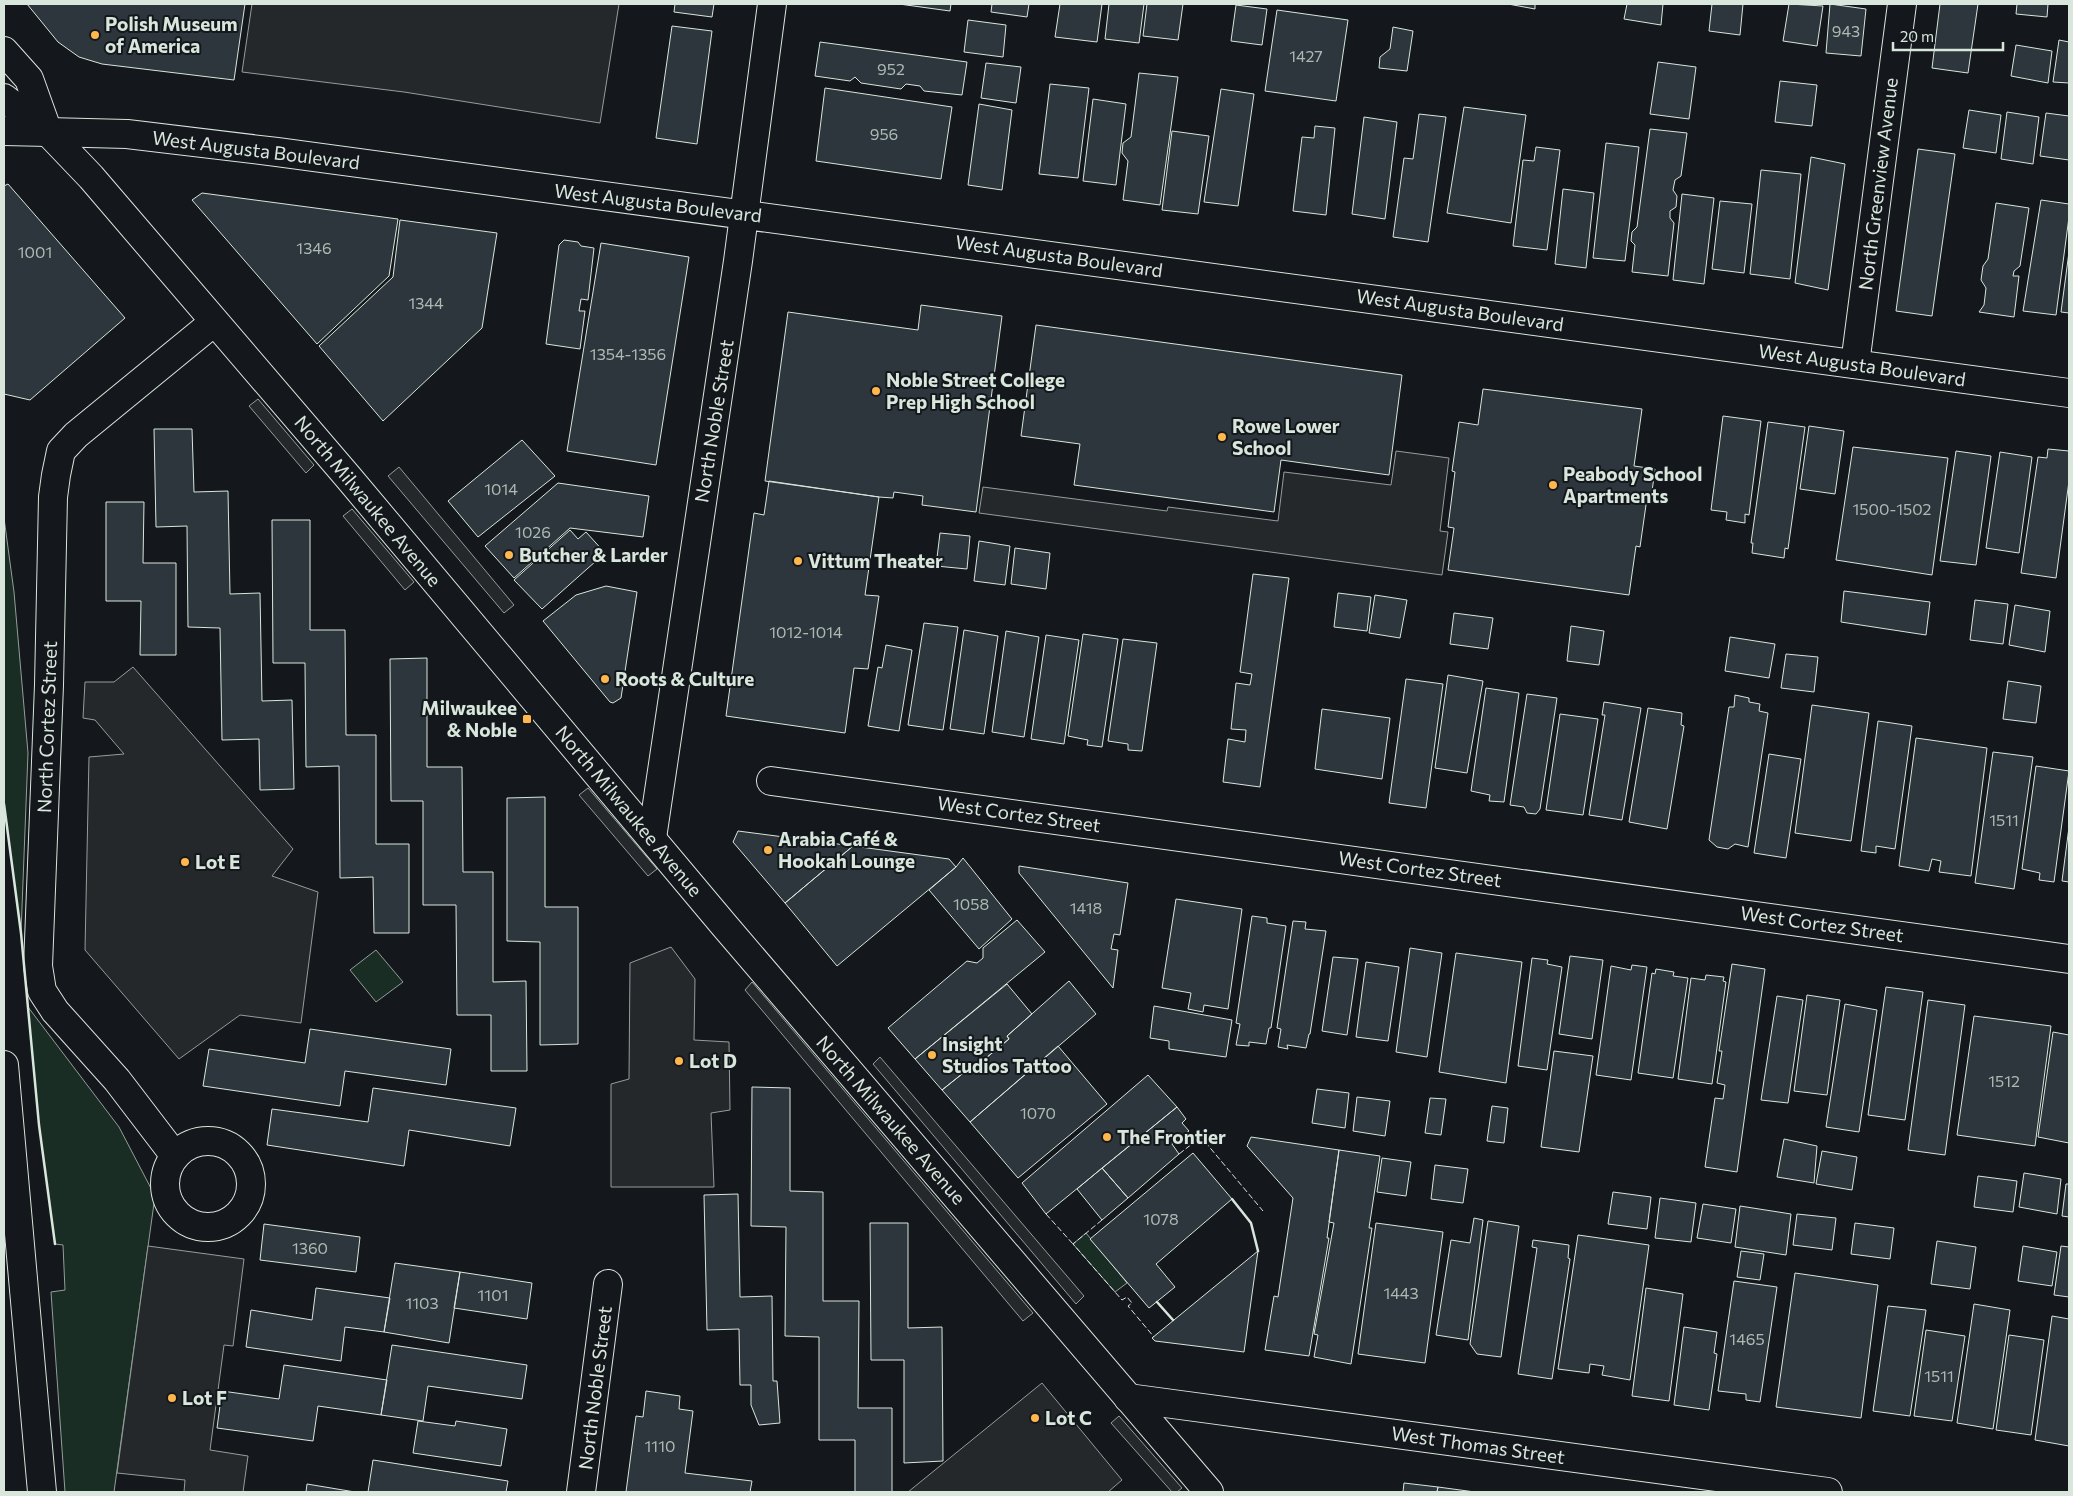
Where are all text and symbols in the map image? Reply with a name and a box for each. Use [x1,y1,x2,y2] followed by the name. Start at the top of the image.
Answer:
[105,12,238,57] place label: Polish Museum of America
[1893,20,2003,52] scale bar
[1832,21,1860,40] house number: 943
[1900,27,1934,45] text: 20 m
[89,29,101,41] marker: Polish Museum of America
[1289,46,1323,65] house number: 1427
[877,59,905,78] house number: 952
[1853,76,1902,292] street label: North Greenview Avenue
[870,124,898,143] house number: 956
[151,125,361,174] street label: West Augusta Boulevard
[553,178,763,227] street label: West Augusta Boulevard
[954,230,1164,281] street label: West Augusta Boulevard
[296,238,332,257] house number: 1346
[18,242,52,261] house number: 1001
[1355,284,1565,335] street label: West Augusta Boulevard
[408,293,444,312] house number: 1344
[689,338,738,504] street label: North Noble Street
[1757,339,1967,390] street label: West Augusta Boulevard
[590,344,666,363] house number: 1354-1356
[886,368,1065,413] place label: Noble Street College Prep High School
[870,385,882,397] marker: Noble Street College Prep High School
[290,411,447,591] street label: North Milwaukee Avenue
[1232,414,1340,459] place label: Rowe Lower School
[1216,431,1228,443] marker: Rowe Lower School
[1563,462,1702,507] place label: Peabody School Apartments
[484,479,518,498] house number: 1014
[1547,479,1559,491] marker: Peabody School Apartments
[1853,499,1932,518] house number: 1500-1502
[515,522,551,541] house number: 1026
[519,543,668,566] place label: Butcher & Larder
[503,549,515,561] marker: Butcher & Larder
[808,549,943,572] place label: Vittum Theater
[792,555,804,567] marker: Vittum Theater
[769,622,843,641] house number: 1012-1014
[32,640,61,813] street label: North Cortez Street
[615,667,754,690] place label: Roots & Culture
[599,673,611,685] marker: Roots & Culture
[421,696,517,741] place label: Milwaukee & Noble
[521,713,533,725] marker: Milwaukee & Noble
[551,721,708,901] street label: North Milwaukee Avenue
[936,791,1102,836] street label: West Cortez Street
[1989,810,2019,829] house number: 1511
[778,827,915,872] place label: Arabia Café & Hookah Lounge
[762,844,774,856] marker: Arabia Café & Hookah Lounge
[1337,846,1503,891] street label: West Cortez Street
[195,850,240,873] place label: Lot E
[179,856,191,868] marker: Lot E
[953,894,989,913] house number: 1058
[1070,898,1102,917] house number: 1418
[1739,901,1905,946] street label: West Cortez Street
[812,1031,971,1209] street label: North Milwaukee Avenue
[942,1032,1072,1077] place label: Insight Studios Tattoo
[689,1049,737,1072] place label: Lot D
[926,1049,938,1061] marker: Insight Studios Tattoo
[673,1055,685,1067] marker: Lot D
[1988,1071,2020,1090] house number: 1512
[1020,1103,1056,1122] house number: 1070
[1117,1125,1226,1148] place label: The Frontier
[1101,1131,1113,1143] marker: The Frontier
[1143,1209,1179,1228] house number: 1078
[292,1238,328,1257] house number: 1360
[1383,1283,1419,1302] house number: 1443
[478,1285,508,1304] house number: 1101
[405,1293,439,1312] house number: 1103
[573,1305,616,1471] street label: North Noble Street
[1729,1329,1765,1348] house number: 1465
[1924,1366,1954,1385] house number: 1511
[182,1386,227,1409] place label: Lot F
[166,1392,178,1404] marker: Lot F
[1045,1406,1092,1429] place label: Lot C
[1029,1412,1041,1424] marker: Lot C
[1390,1421,1567,1468] street label: West Thomas Street
[645,1436,675,1455] house number: 1110

